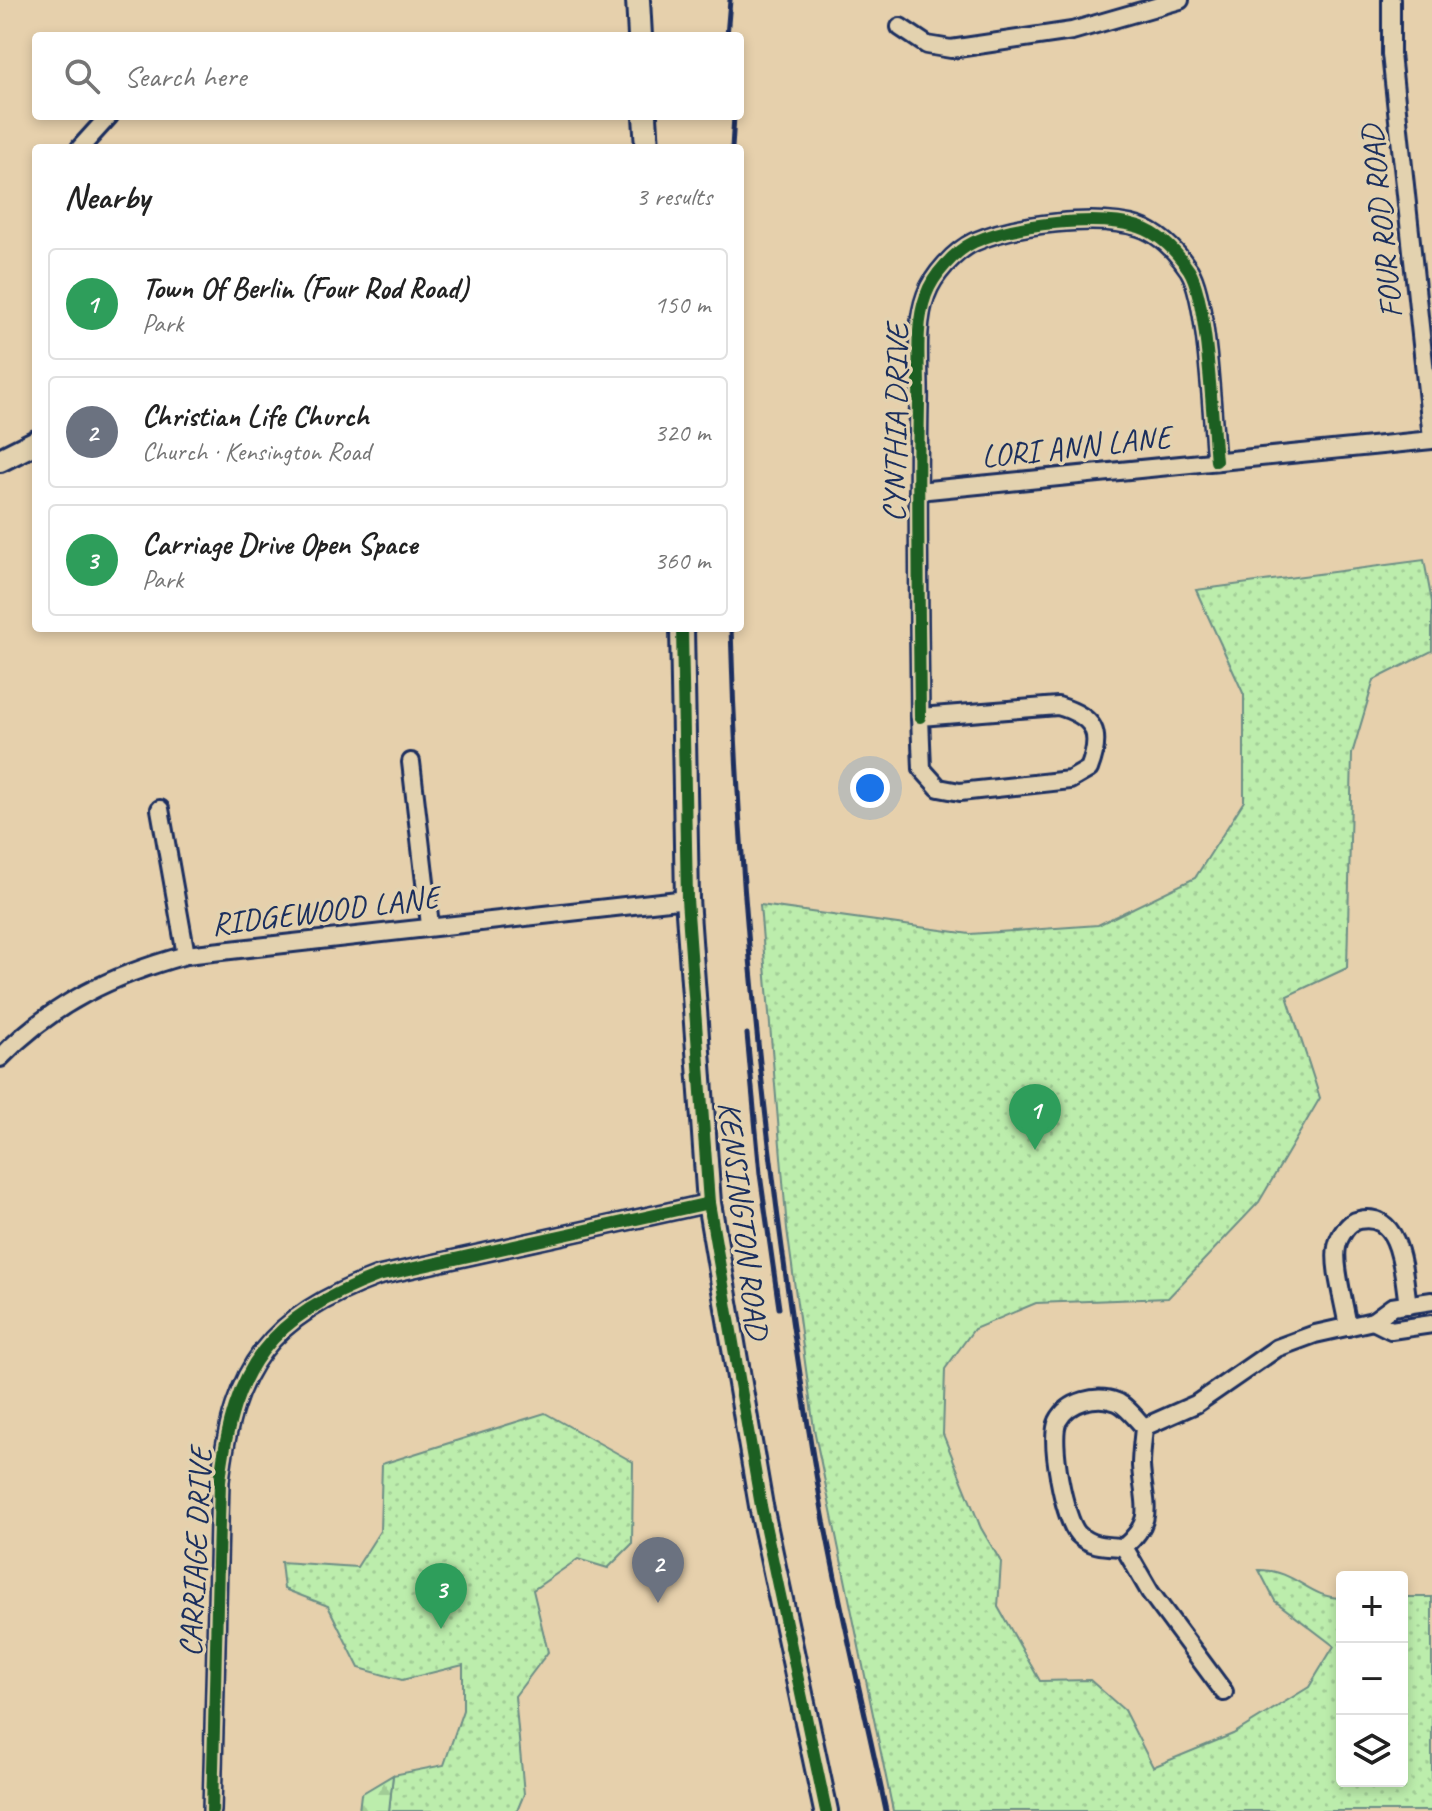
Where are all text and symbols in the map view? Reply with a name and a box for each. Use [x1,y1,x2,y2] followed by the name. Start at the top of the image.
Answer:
[32,32,744,120] search box
[60,54,104,98] icon: search
[124,57,246,95] text: Search here
[1351,121,1412,320] street label: FOUR ROD ROAD
[64,175,150,218] text: Nearby
[636,180,712,213] text: 3 results
[142,269,469,307] text: Town Of Berlin (Four Rod Road)
[86,288,98,321] text: 1
[654,288,710,321] text: 150 m
[142,307,183,340] text: Park
[873,320,918,522] street label: CYNTHIA DRIVE
[142,397,369,435] text: Christian Life Church
[86,416,98,449] text: 2
[654,416,710,449] text: 320 m
[979,416,1177,477] street label: LORI ANN LANE
[142,435,371,468] text: Church · Kensington Road
[142,525,417,563] text: Carriage Drive Open Space
[86,544,98,577] text: 3
[654,544,710,577] text: 360 m
[142,563,183,596] text: Park
[850,768,890,808] your location
[209,876,445,945] street label: RIDGEWOOD LANE
[1009,1084,1061,1150] pin: 1
[709,1099,779,1343] street label: KENSINGTON ROAD
[170,1442,222,1658] street label: CARRIAGE DRIVE
[632,1537,684,1603] pin: 2
[415,1563,467,1629] pin: 3
[1336,1571,1408,1787] map controls
[1336,1571,1408,1643] button: +
[1336,1643,1408,1715] button: −
[1336,1715,1408,1787] button: layers

